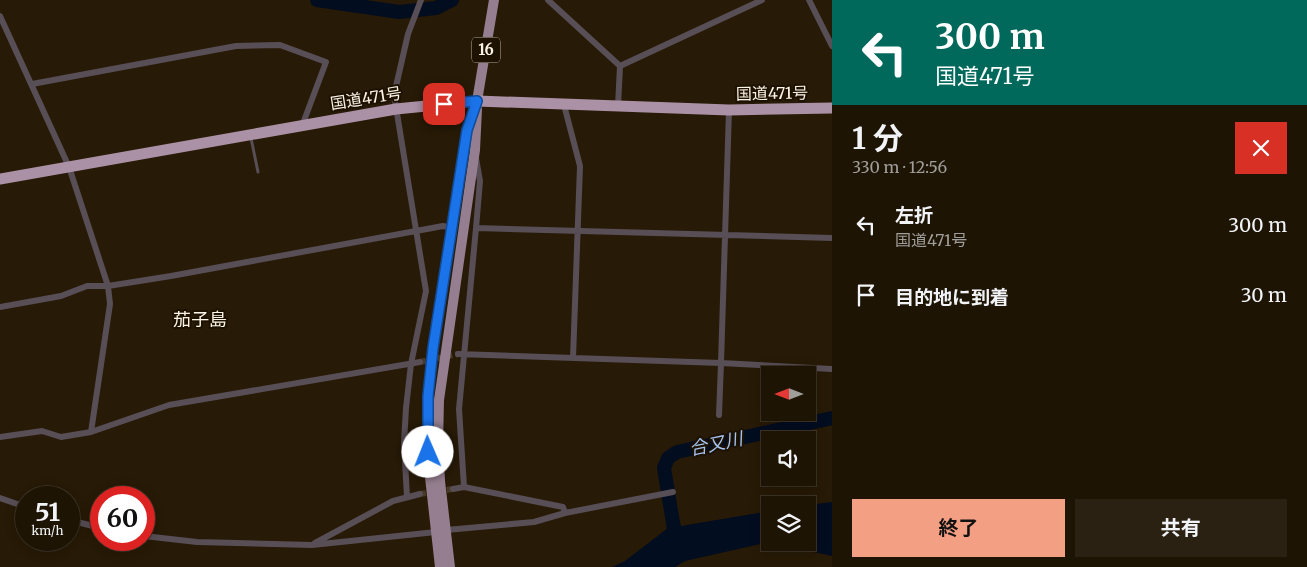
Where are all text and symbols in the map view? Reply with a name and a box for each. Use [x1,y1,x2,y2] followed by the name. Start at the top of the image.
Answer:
[935,15,1045,59] text: 300 m
[852,20,917,85] icon: left
[472,38,500,62] road number: 16
[935,62,1034,90] text: 国道471号
[329,82,403,114] street label: 国道471号
[736,82,808,104] street label: 国道471号
[423,83,465,125] pin
[430,90,458,118] icon: arrive
[852,119,903,157] text: 1 分
[1235,122,1287,174] button: close
[852,157,947,177] text: 330 m · 12:56
[895,203,933,227] text: 左折
[852,211,880,239] icon: left
[1228,213,1287,237] text: 300 m
[895,230,967,250] text: 国道471号
[852,281,880,309] icon: arrive
[1241,283,1287,307] text: 30 m
[895,285,1009,309] text: 目的地に到着
[173,308,227,331] district label: 茄子島
[761,366,816,421] north arrow
[761,366,816,551] map controls
[401,425,453,477] position arrow
[687,426,747,460] water label: 合又川
[761,431,816,486] button: sound
[90,486,155,551] speed limit sign: 60
[35,496,60,528] text: 51
[761,496,816,551] button: layers
[852,499,1065,557] button: 終了
[1075,499,1287,557] button: 共有
[32,523,63,538] text: km/h

